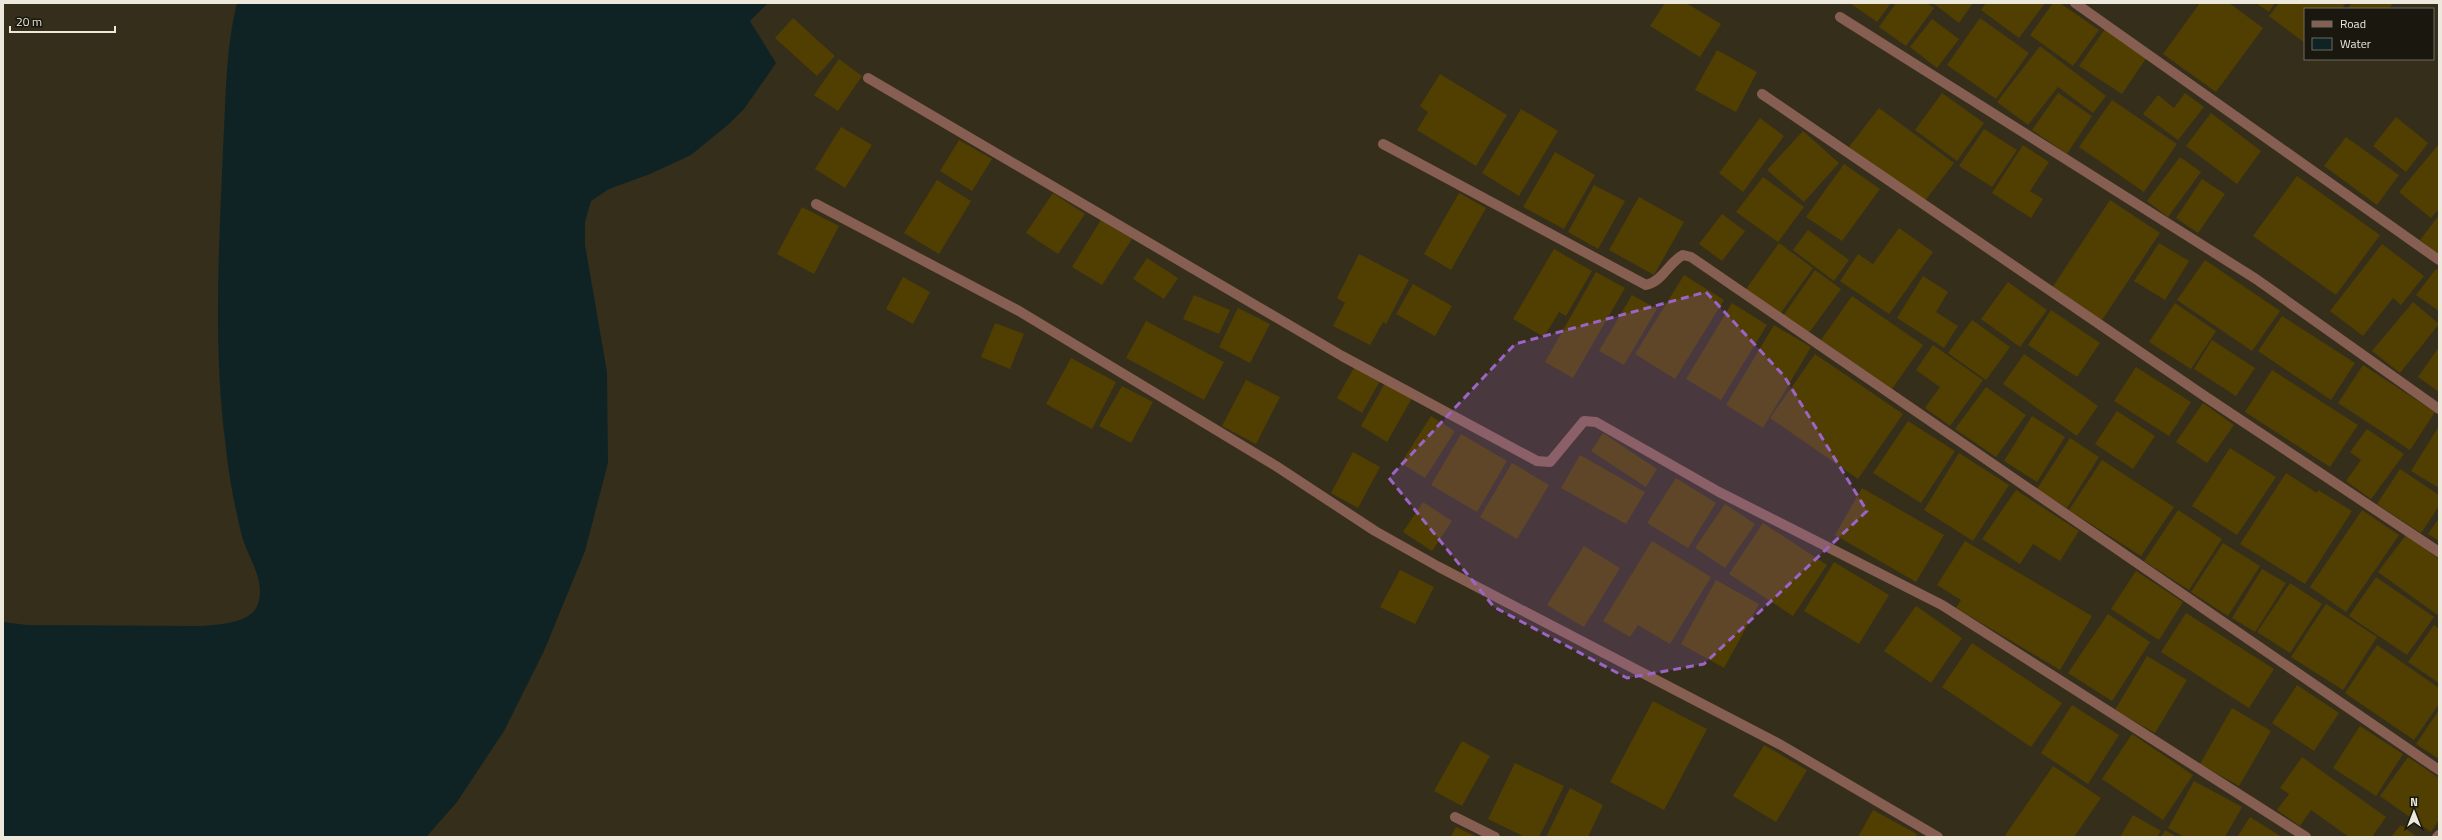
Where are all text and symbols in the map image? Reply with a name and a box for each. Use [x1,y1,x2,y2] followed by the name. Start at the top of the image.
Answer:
[10,8,115,34] scale bar
[2304,8,2434,60] legend
[16,12,42,31] text: 20 m
[2340,14,2366,33] text: Road
[2340,34,2371,53] text: Water
[2394,792,2434,832] north arrow
[2410,794,2418,810] text: N

